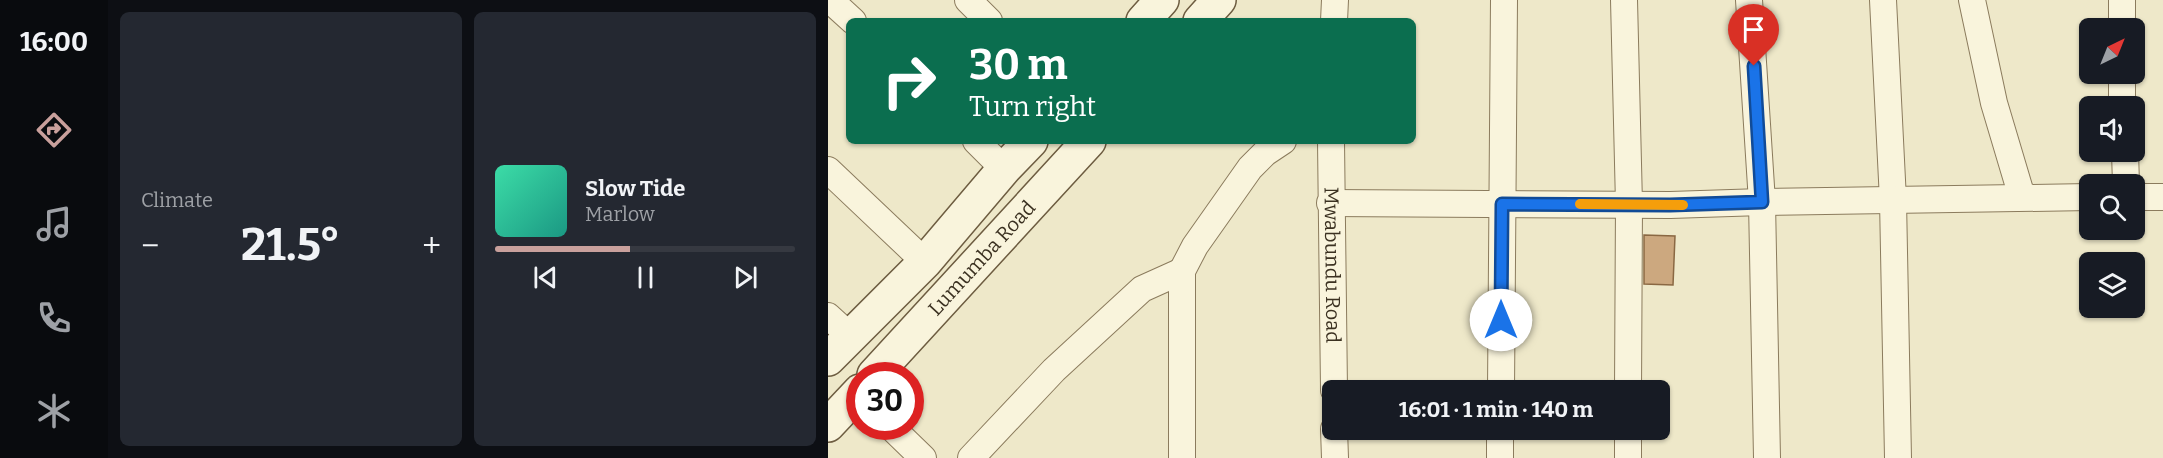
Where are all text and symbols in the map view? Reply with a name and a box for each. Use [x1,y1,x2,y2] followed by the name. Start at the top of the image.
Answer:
[1728,4,1779,66] pin
[1737,13,1770,46] icon: arrive
[2079,18,2145,84] north arrow
[2079,18,2145,318] map controls
[20,26,88,58] text: 16:00
[969,40,1068,90] text: 30 m
[870,42,948,120] icon: right
[969,91,1096,123] text: Turn right
[2079,96,2145,162] button: sound
[33,109,75,151] icon: directions
[2079,174,2145,240] button: search
[585,175,685,202] text: Slow Tide
[1320,187,1345,343] street label: Mwabundu Road
[141,188,213,212] text: Climate
[923,195,1040,320] street label: Lumumba Road
[585,202,655,226] text: Marlow
[33,203,75,245] icon: music
[241,218,340,272] text: 21.5°
[141,226,159,266] text: −
[422,226,441,266] text: +
[2079,252,2145,318] button: layers
[529,261,562,294] icon: previous
[629,261,662,294] icon: pause
[729,261,762,294] icon: next
[1469,288,1533,352] position arrow
[33,297,75,339] icon: phone
[846,362,924,440] speed limit sign: 30
[33,390,75,432] icon: climate
[1399,396,1593,423] text: 16:01 · 1 min · 140 m

